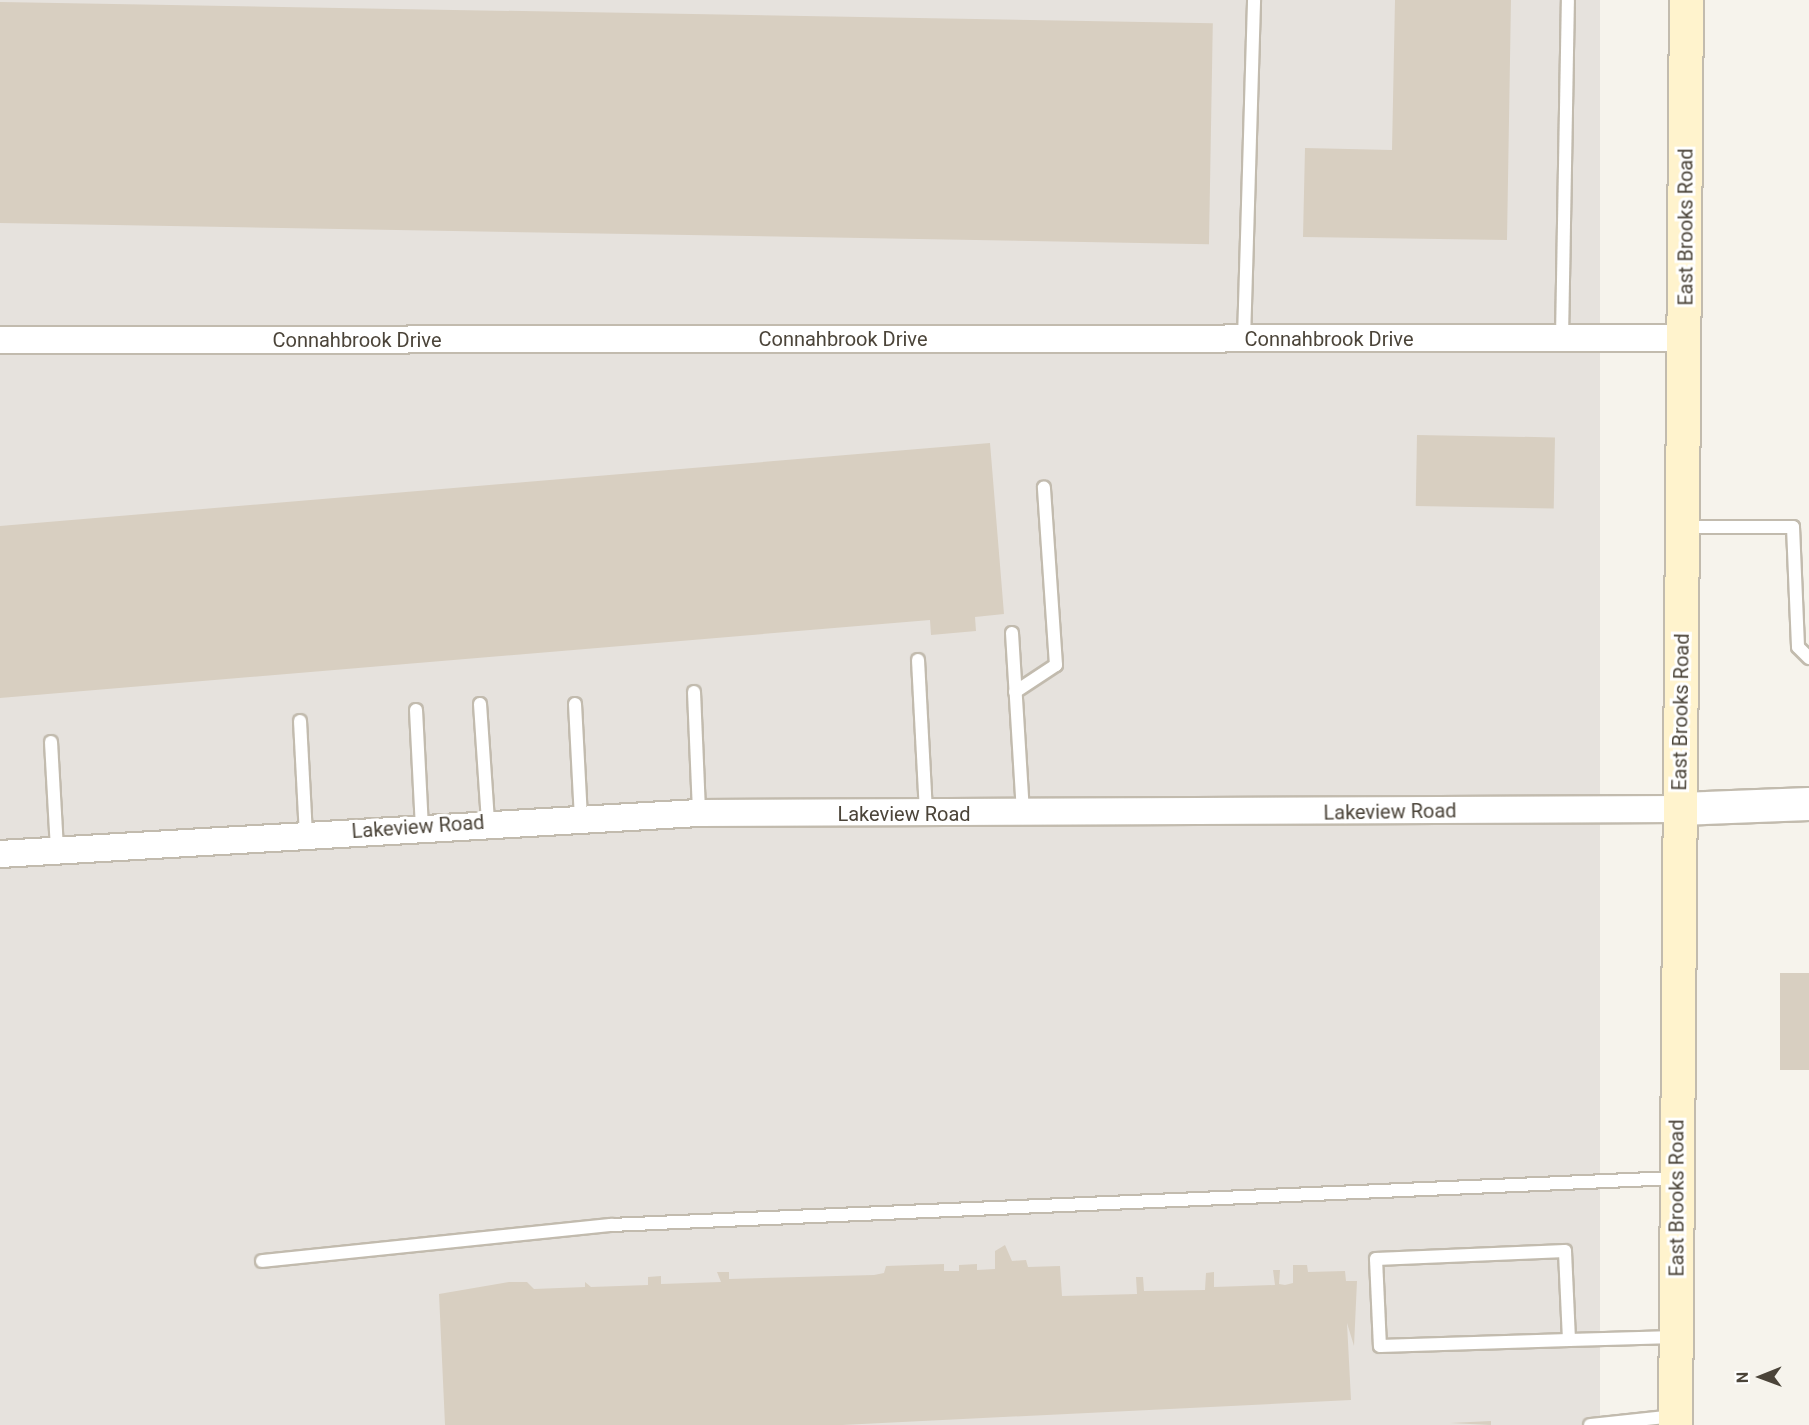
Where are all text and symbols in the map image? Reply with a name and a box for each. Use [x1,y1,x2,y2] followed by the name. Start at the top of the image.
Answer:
[1674,148,1698,306] street label: East Brooks Road
[758,327,928,351] street label: Connahbrook Drive
[1244,327,1414,351] street label: Connahbrook Drive
[272,328,442,352] street label: Connahbrook Drive
[1668,633,1694,791] street label: East Brooks Road
[1323,799,1457,825] street label: Lakeview Road
[837,802,971,826] street label: Lakeview Road
[351,810,485,844] street label: Lakeview Road
[1665,1119,1689,1277] street label: East Brooks Road
[1731,1347,1791,1407] north arrow
[1733,1372,1752,1383] text: N

